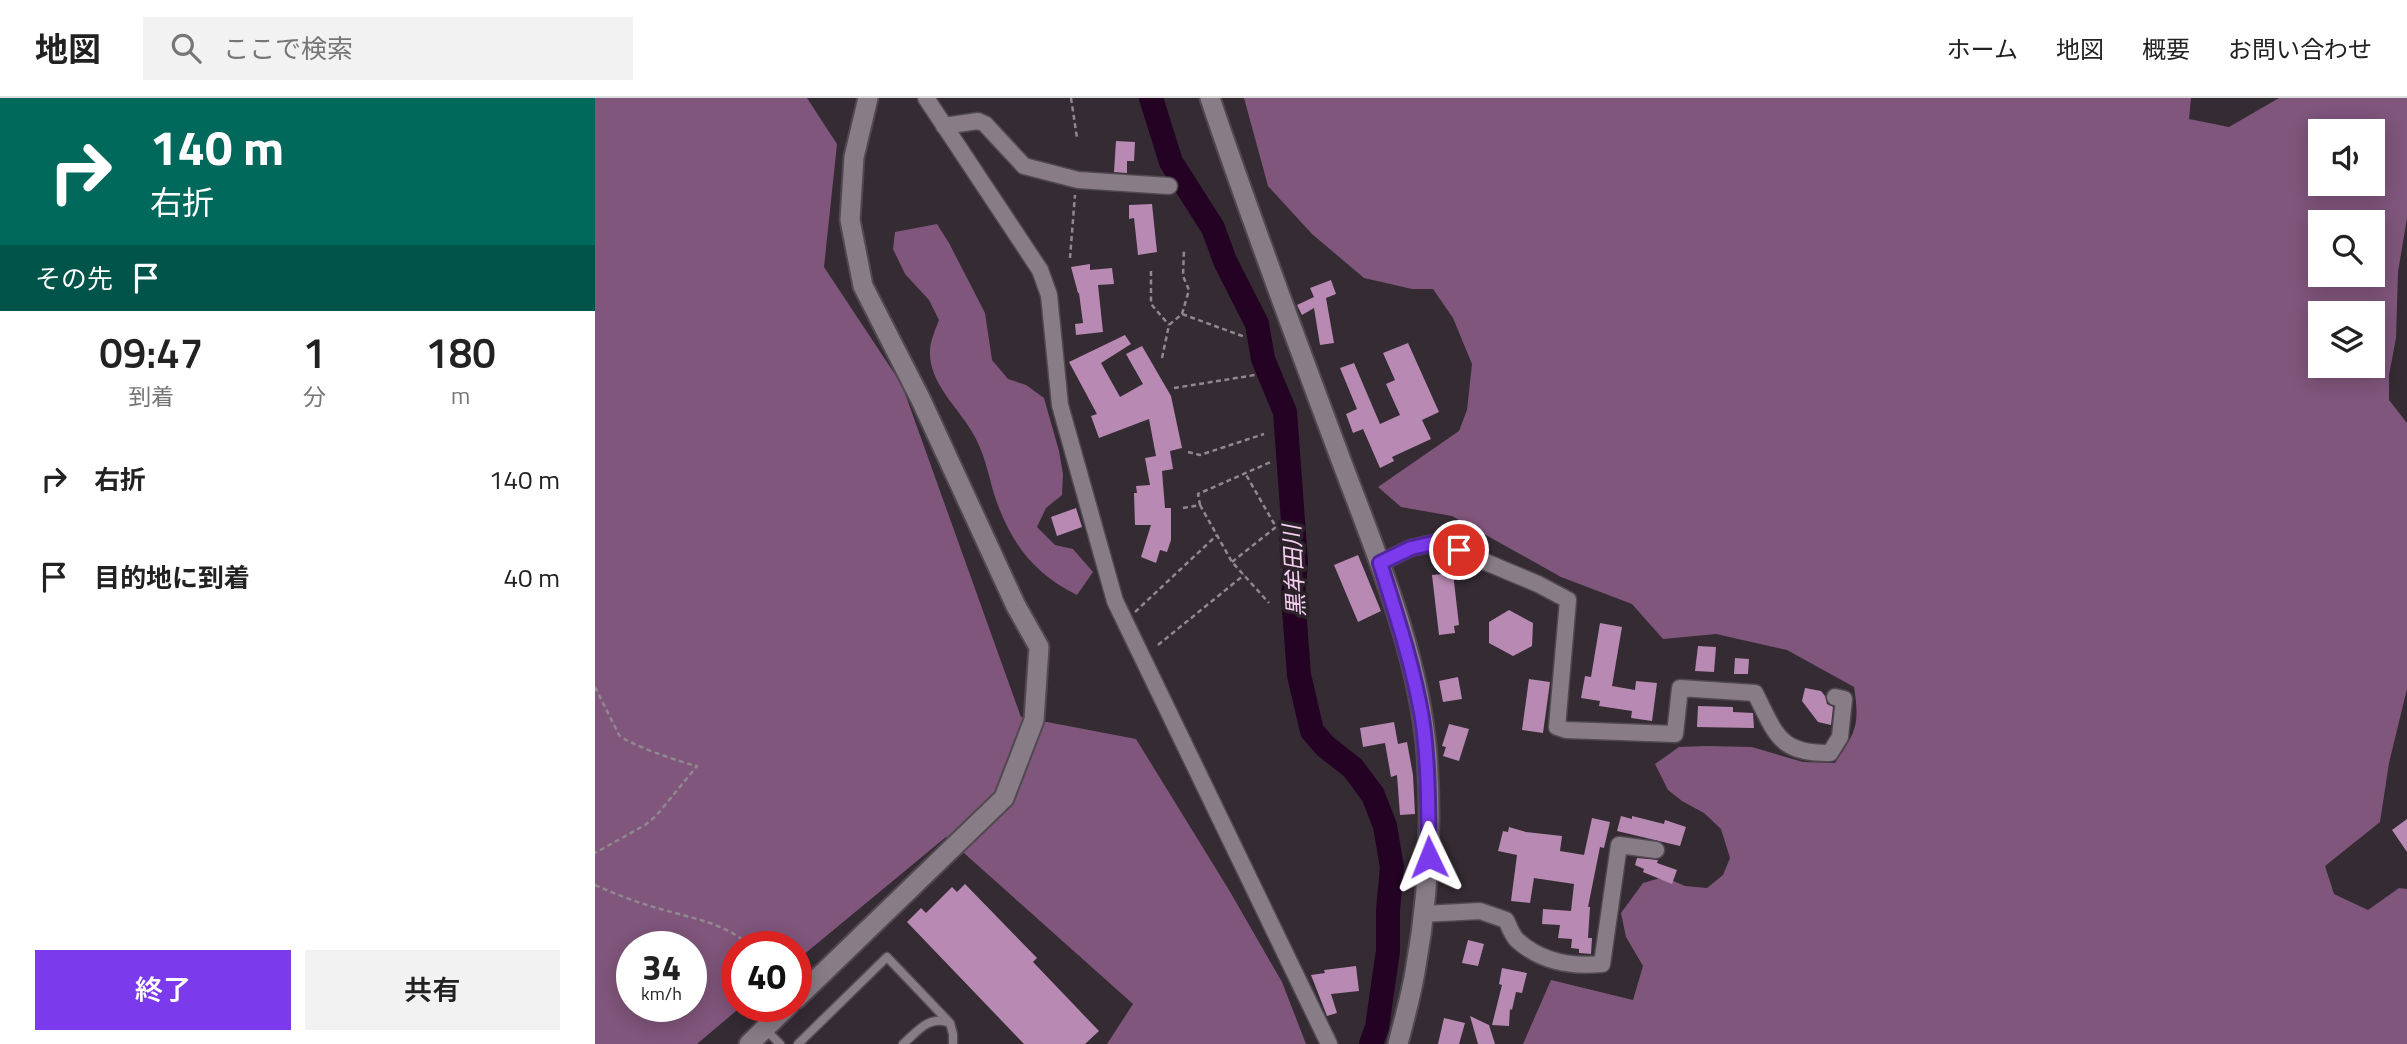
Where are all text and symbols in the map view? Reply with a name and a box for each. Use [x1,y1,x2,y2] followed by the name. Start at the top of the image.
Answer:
[143,17,633,80] search box
[35,24,101,74] text: 地図
[167,29,205,67] icon: search
[223,29,353,68] text: ここで検索
[1947,31,2018,67] text: ホーム
[2056,31,2104,67] text: 地図
[2142,31,2190,67] text: 概要
[2228,31,2372,67] text: お問い合わせ
[150,109,284,184] text: 140 m
[2308,119,2385,378] map controls
[2308,119,2385,196] button: sound
[35,126,126,217] icon: right
[150,178,214,226] text: 右折
[2308,210,2385,287] button: search
[35,259,113,298] text: その先
[127,259,165,297] icon: arrive
[2308,301,2385,378] button: layers
[99,320,203,384] text: 09:47
[303,320,326,384] text: 1
[425,320,496,384] text: 180
[451,378,470,413] text: m
[128,379,174,414] text: 到着
[303,379,326,414] text: 分
[35,460,73,498] icon: right
[94,460,146,499] text: 右折
[489,460,560,499] text: 140 m
[1429,520,1489,580] pin
[1273,521,1313,618] water label: 黒牟田川
[1440,531,1478,569] icon: arrive
[35,558,73,596] icon: arrive
[94,558,250,597] text: 目的地に到着
[503,558,560,597] text: 40 m
[1392,820,1466,894] position arrow
[721,931,812,1022] speed limit sign: 40
[642,940,681,994] text: 34
[35,950,291,1030] button: 終了
[305,950,560,1030] button: 共有
[641,980,682,1007] text: km/h

